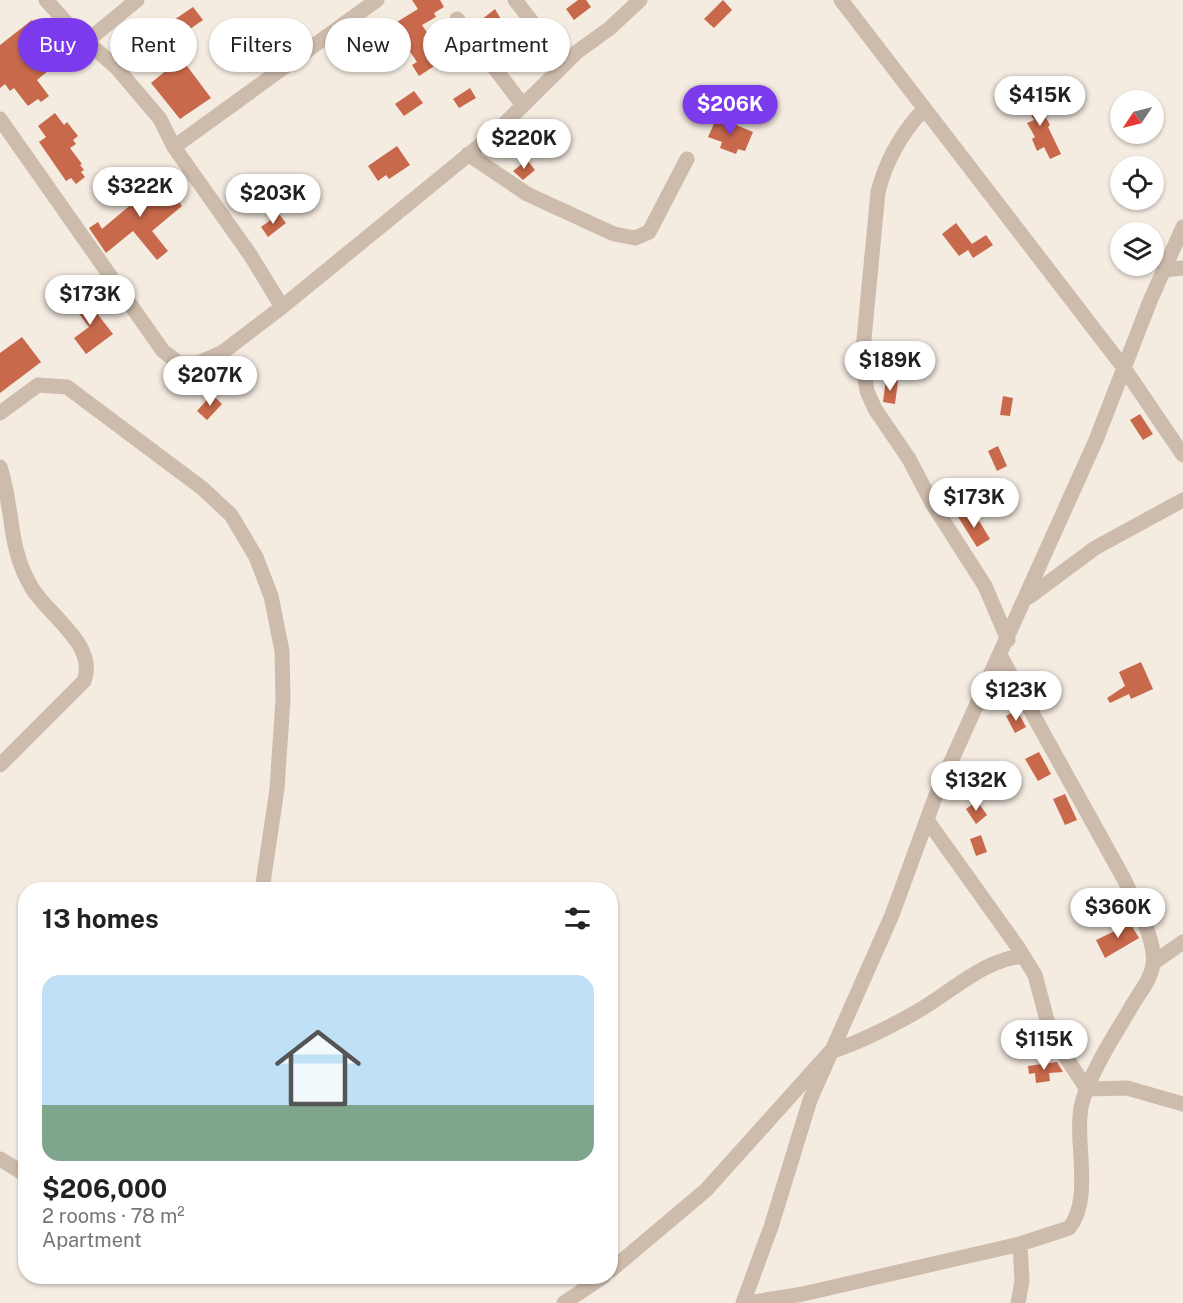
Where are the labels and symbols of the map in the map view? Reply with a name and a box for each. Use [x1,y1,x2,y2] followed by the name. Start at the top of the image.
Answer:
[998,76,1082,127] pin: $415K
[688,85,772,136] pin: $206K
[1110,90,1164,144] north arrow
[482,119,566,170] pin: $220K
[98,167,182,218] pin: $322K
[231,174,315,225] pin: $203K
[48,275,132,326] pin: $173K
[848,341,932,392] pin: $189K
[168,356,252,407] pin: $207K
[932,478,1016,529] pin: $173K
[974,671,1058,722] pin: $123K
[934,761,1018,812] pin: $132K
[1076,888,1160,939] pin: $360K
[1002,1020,1086,1071] pin: $115K

